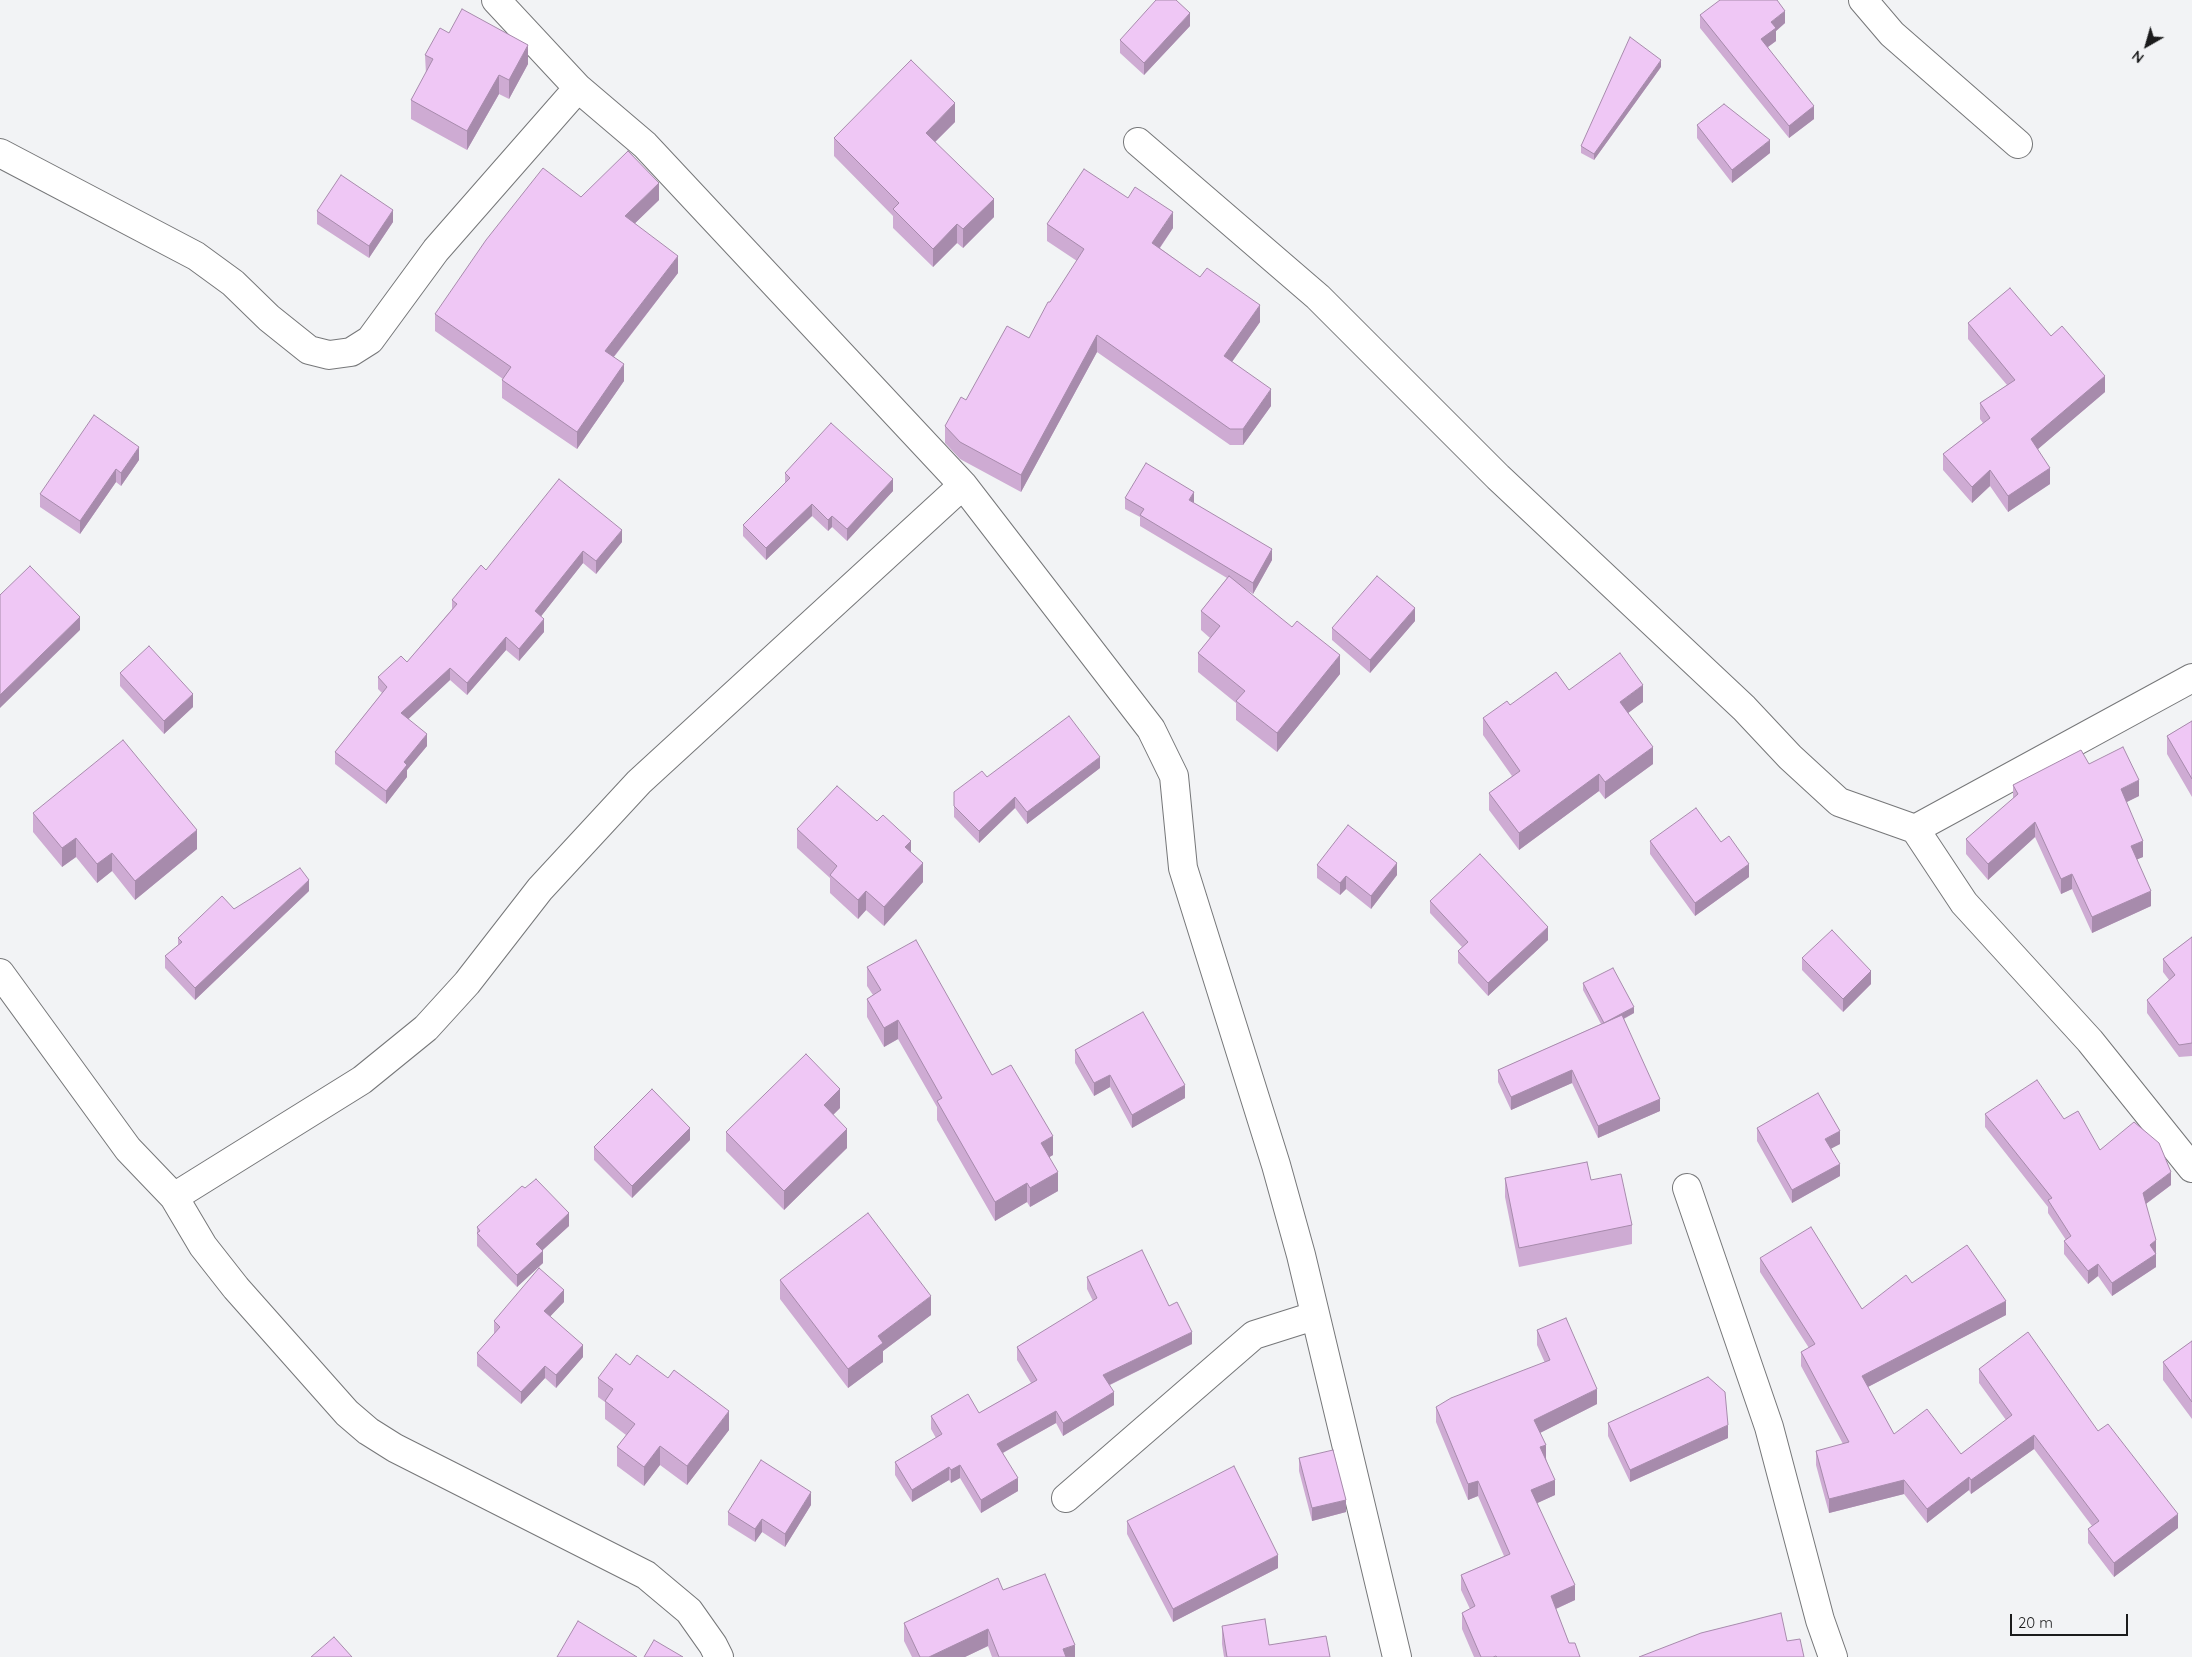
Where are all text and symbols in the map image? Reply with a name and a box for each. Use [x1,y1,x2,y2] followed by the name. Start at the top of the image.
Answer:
[2122,20,2172,70] north arrow
[2128,47,2147,67] text: N
[2012,1604,2130,1636] scale bar
[2018,1613,2053,1632] text: 20 m

